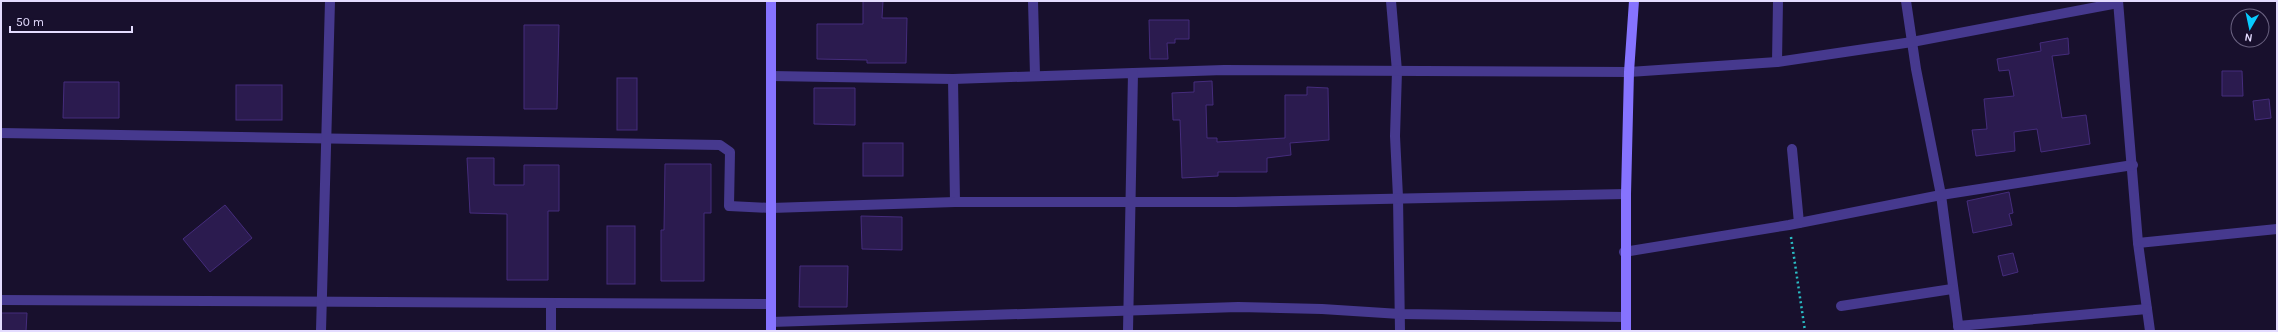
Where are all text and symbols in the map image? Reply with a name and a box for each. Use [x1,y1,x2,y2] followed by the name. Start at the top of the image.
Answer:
[10,8,132,34] scale bar
[2230,8,2270,48] north arrow
[16,15,44,29] text: 50 m
[2244,30,2253,44] text: N

